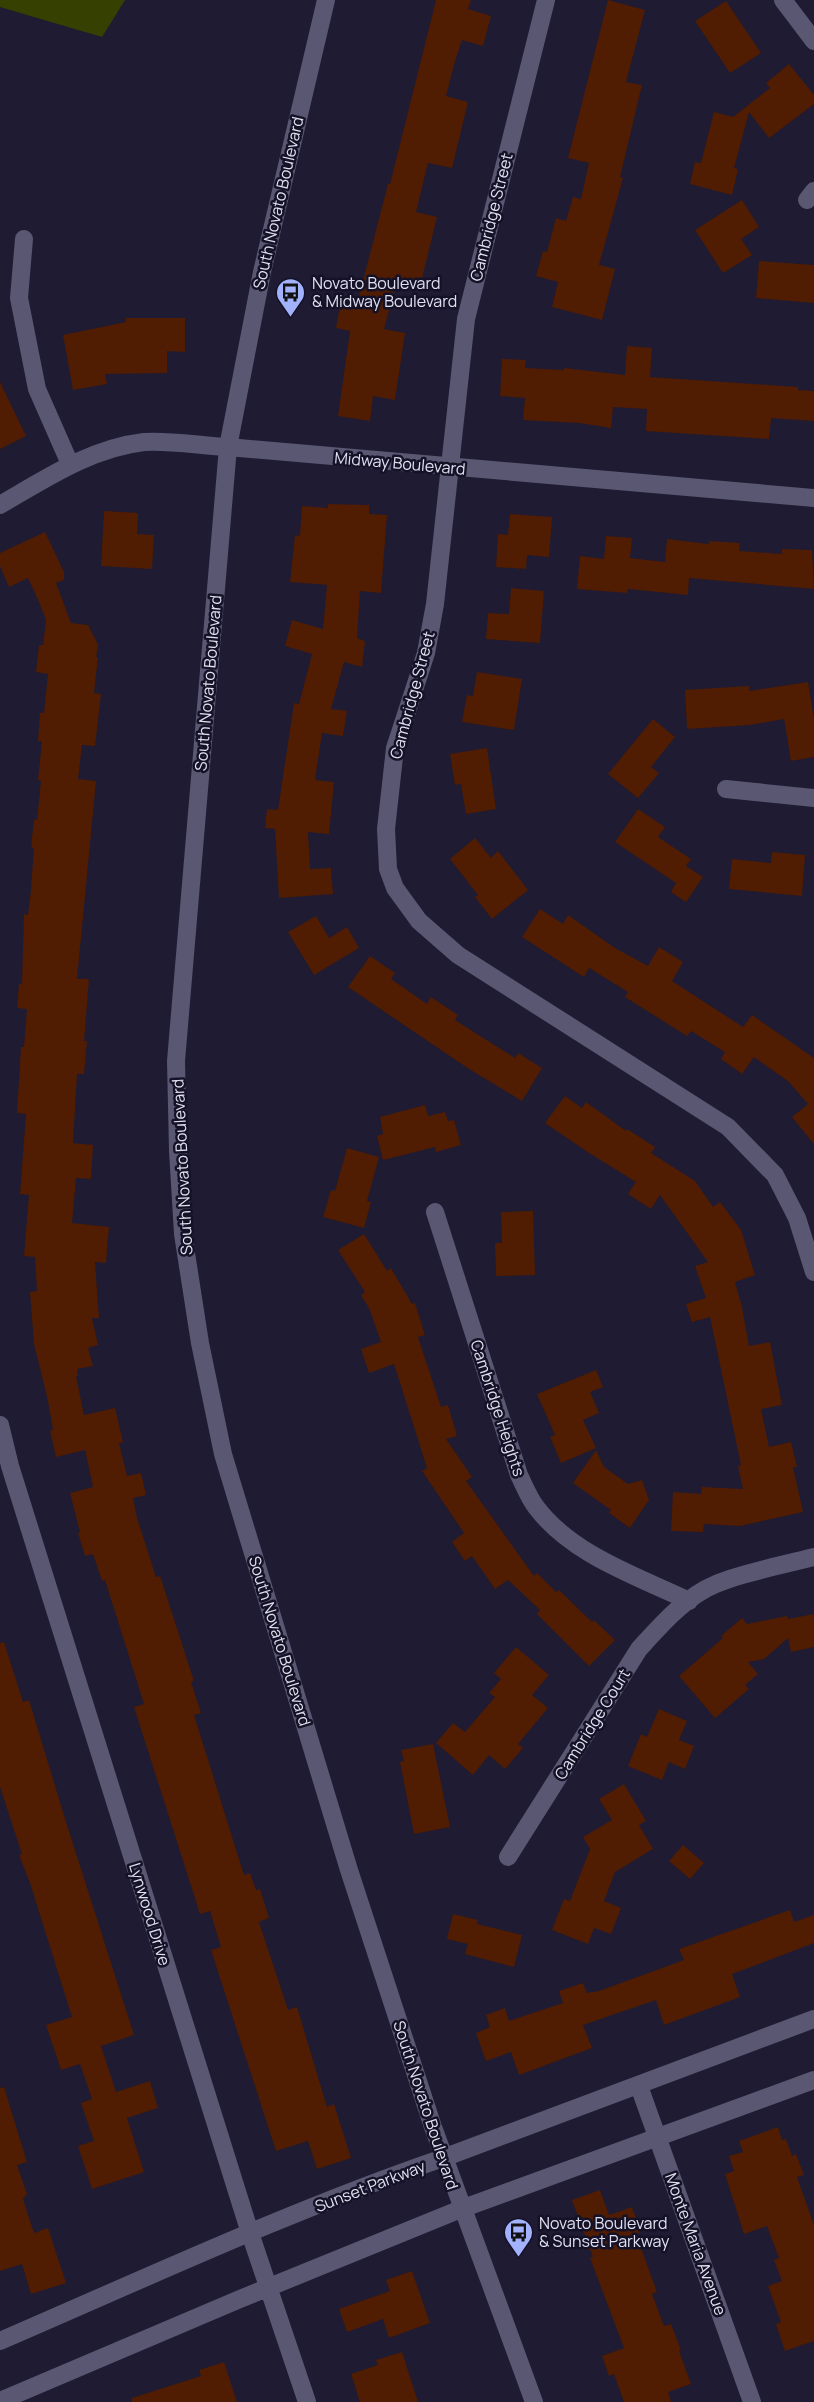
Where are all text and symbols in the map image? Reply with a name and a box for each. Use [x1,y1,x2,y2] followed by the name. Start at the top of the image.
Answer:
[247,115,309,291] street label: South Novato Boulevard
[464,151,518,283] street label: Cambridge Street
[312,272,457,312] place label: Novato Boulevard & Midway Boulevard
[275,276,307,318] bus stop icon: Novato Boulevard & Midway Boulevard
[333,446,467,480] street label: Midway Boulevard
[189,594,227,772] street label: South Novato Boulevard
[384,629,440,761] street label: Cambridge Street
[166,1078,198,1256] street label: South Novato Boulevard
[466,1337,530,1479] street label: Cambridge Heights
[244,1553,316,1729] street label: South Novato Boulevard
[549,1664,635,1784] street label: Cambridge Court
[124,1860,176,1968] street label: Lynwood Drive
[388,2018,464,2192] street label: South Novato Boulevard
[312,2155,429,2217] street label: Sunset Parkway
[660,2170,732,2318] street label: Monte Maria Avenue
[539,2212,670,2252] place label: Novato Boulevard & Sunset Parkway
[502,2216,534,2258] bus stop icon: Novato Boulevard & Sunset Parkway

